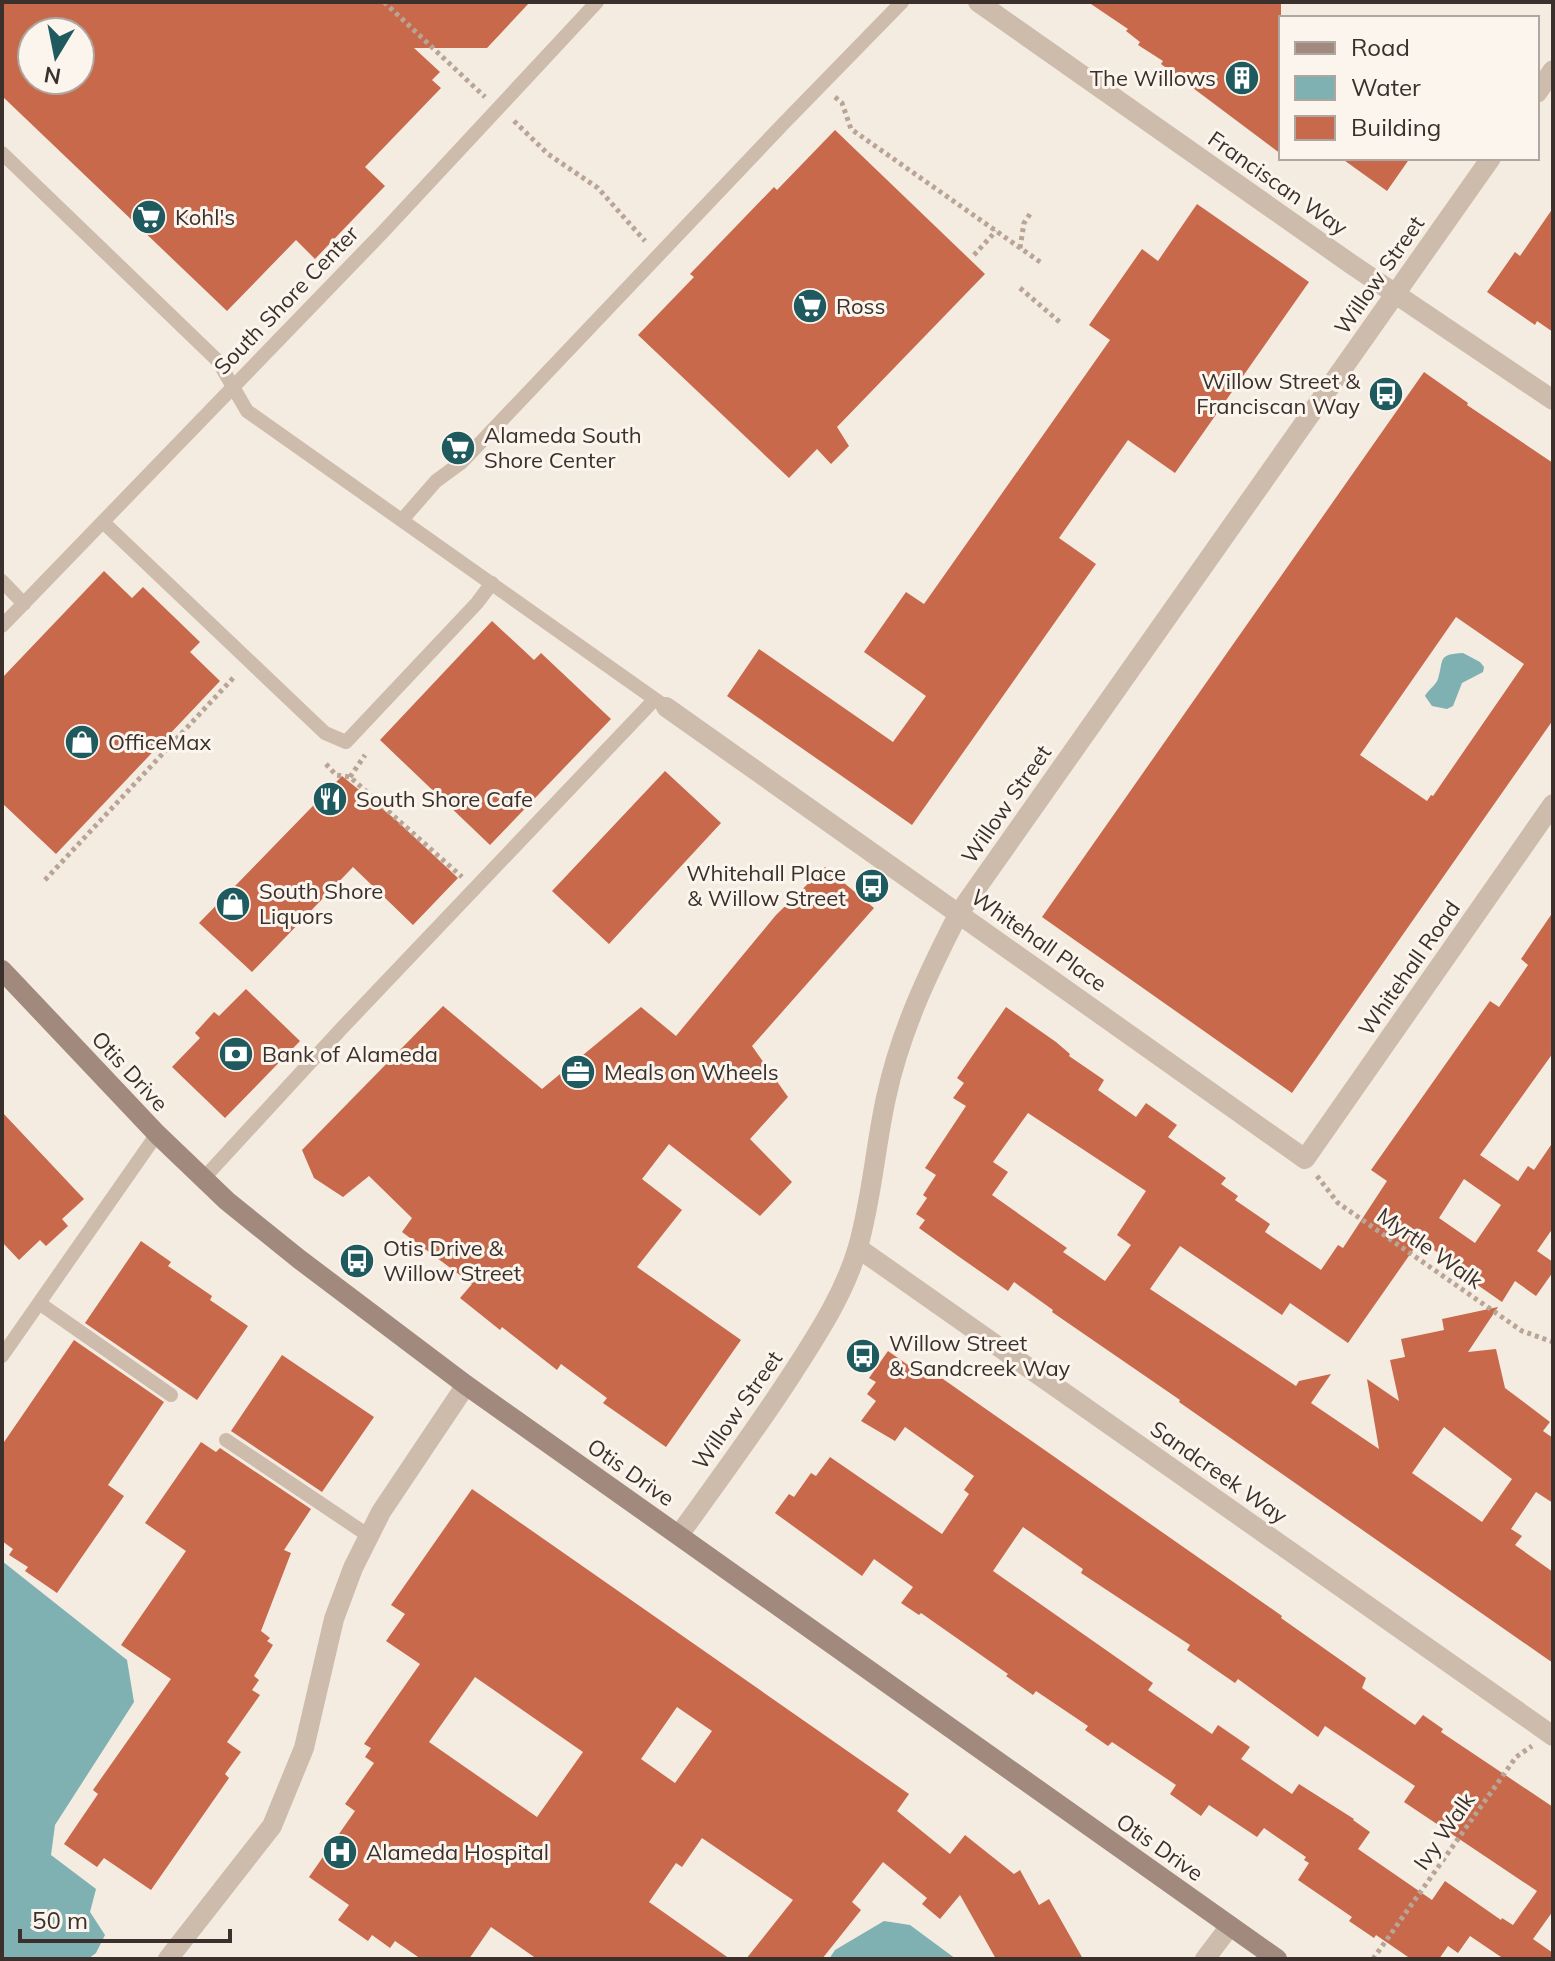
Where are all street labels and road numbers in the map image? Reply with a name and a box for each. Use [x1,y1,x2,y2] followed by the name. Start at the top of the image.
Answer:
[1203,125,1353,242] street label: Franciscan Way
[1328,210,1430,340] street label: Willow Street
[208,220,364,380] street label: South Shore Center
[955,739,1057,869] street label: Willow Street
[965,883,1113,997] street label: Whitehall Place
[1352,895,1466,1041] street label: Whitehall Road
[86,1025,174,1117] street label: Otis Drive
[1372,1201,1489,1295] street label: Myrtle Walk
[686,1345,788,1475] street label: Willow Street
[1145,1414,1293,1530] street label: Sandcreek Way
[582,1432,680,1512] street label: Otis Drive
[1407,1786,1481,1875] street label: Ivy Walk
[1111,1807,1209,1887] street label: Otis Drive

